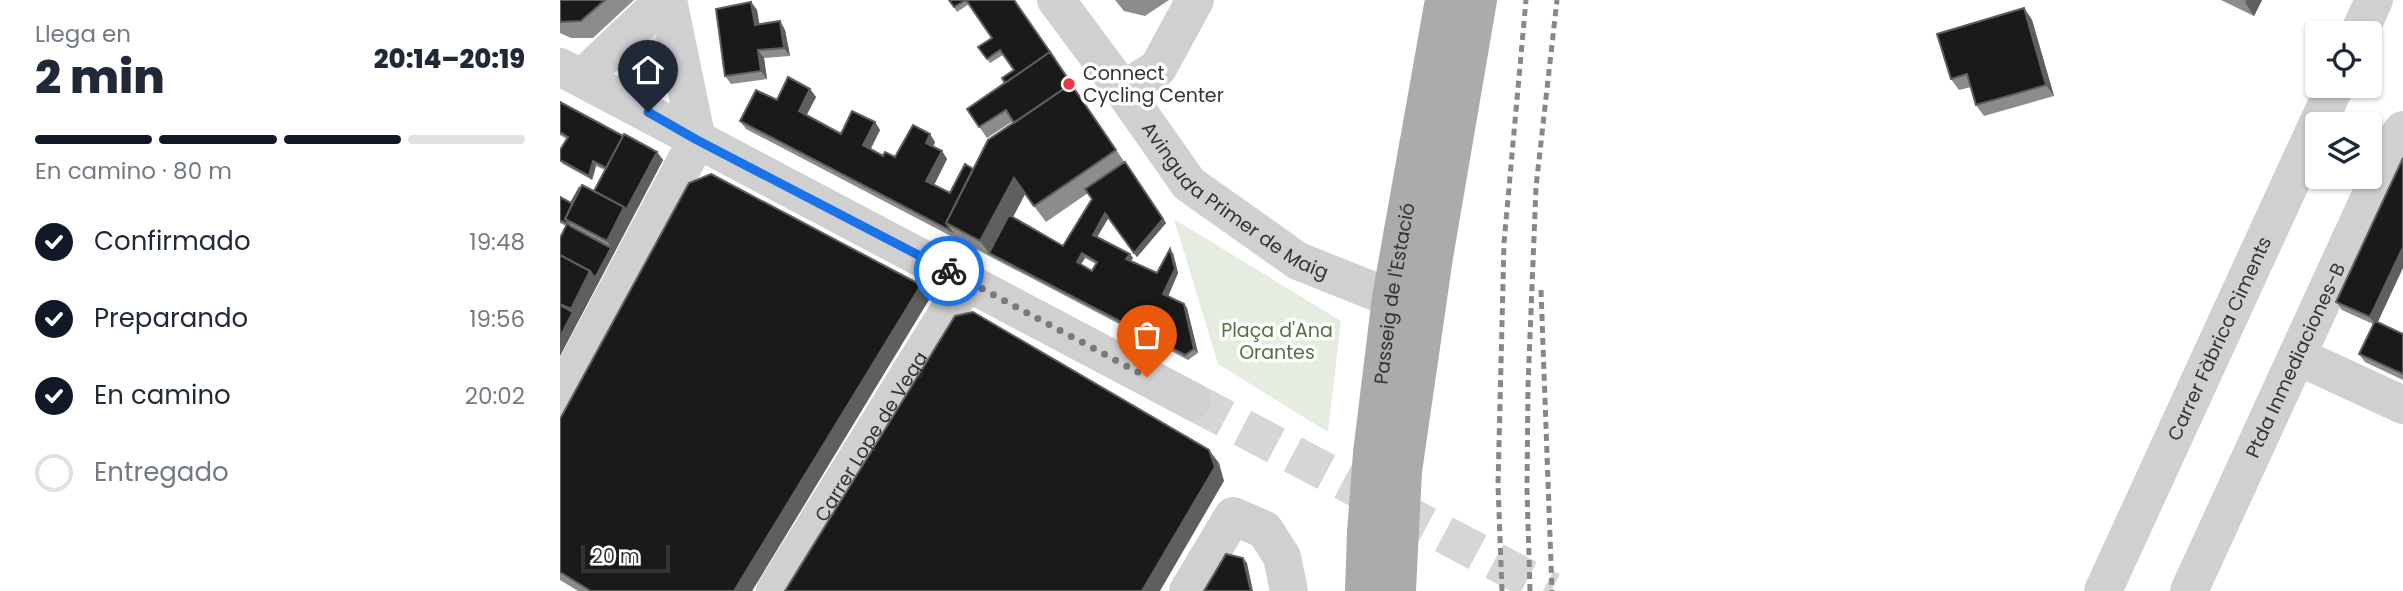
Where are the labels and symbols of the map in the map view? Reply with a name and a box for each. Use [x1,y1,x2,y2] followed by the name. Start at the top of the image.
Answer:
[618,40,678,112] pin
[1083,60,1224,109] place label: Connect Cycling Center
[1061,76,1077,92] marker: Connect Cycling Center
[1135,116,1333,286] street label: Avinguda Primer de Maig
[1368,201,1422,386] street label: Passeig de l'Estació
[2161,232,2278,445] street label: Carrer Fàbrica Ciments
[914,236,984,306] courier
[2239,259,2352,462] street label: Ptda Inmediaciones-B
[1117,305,1177,377] pin
[1221,317,1333,366] park label: Plaça d'Ana Orantes
[808,346,934,527] street label: Carrer Lope de Vega
[581,542,670,574] scale bar

